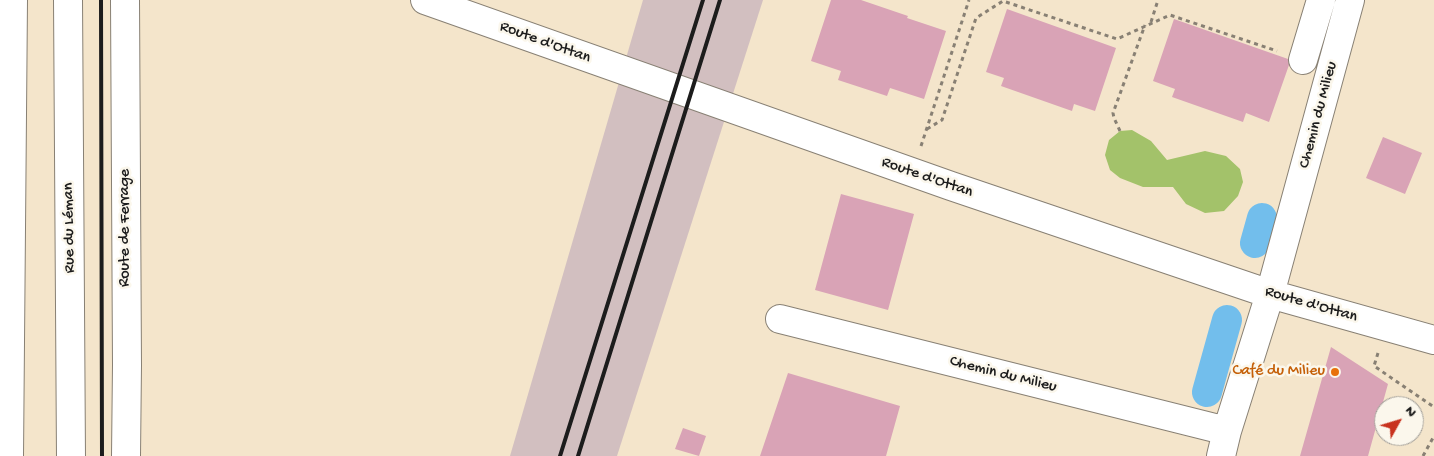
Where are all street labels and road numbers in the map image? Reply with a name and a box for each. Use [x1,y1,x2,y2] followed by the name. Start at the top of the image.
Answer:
[497,18,593,68] street label: Route d'Ottan
[1296,60,1342,170] street label: Chemin du Milieu
[879,153,975,203] street label: Route d'Ottan
[116,169,136,287] street label: Route de Ferrage
[60,183,80,273] street label: Rue du Léman
[1263,283,1359,327] street label: Route d'Ottan
[947,352,1059,398] street label: Chemin du Milieu

